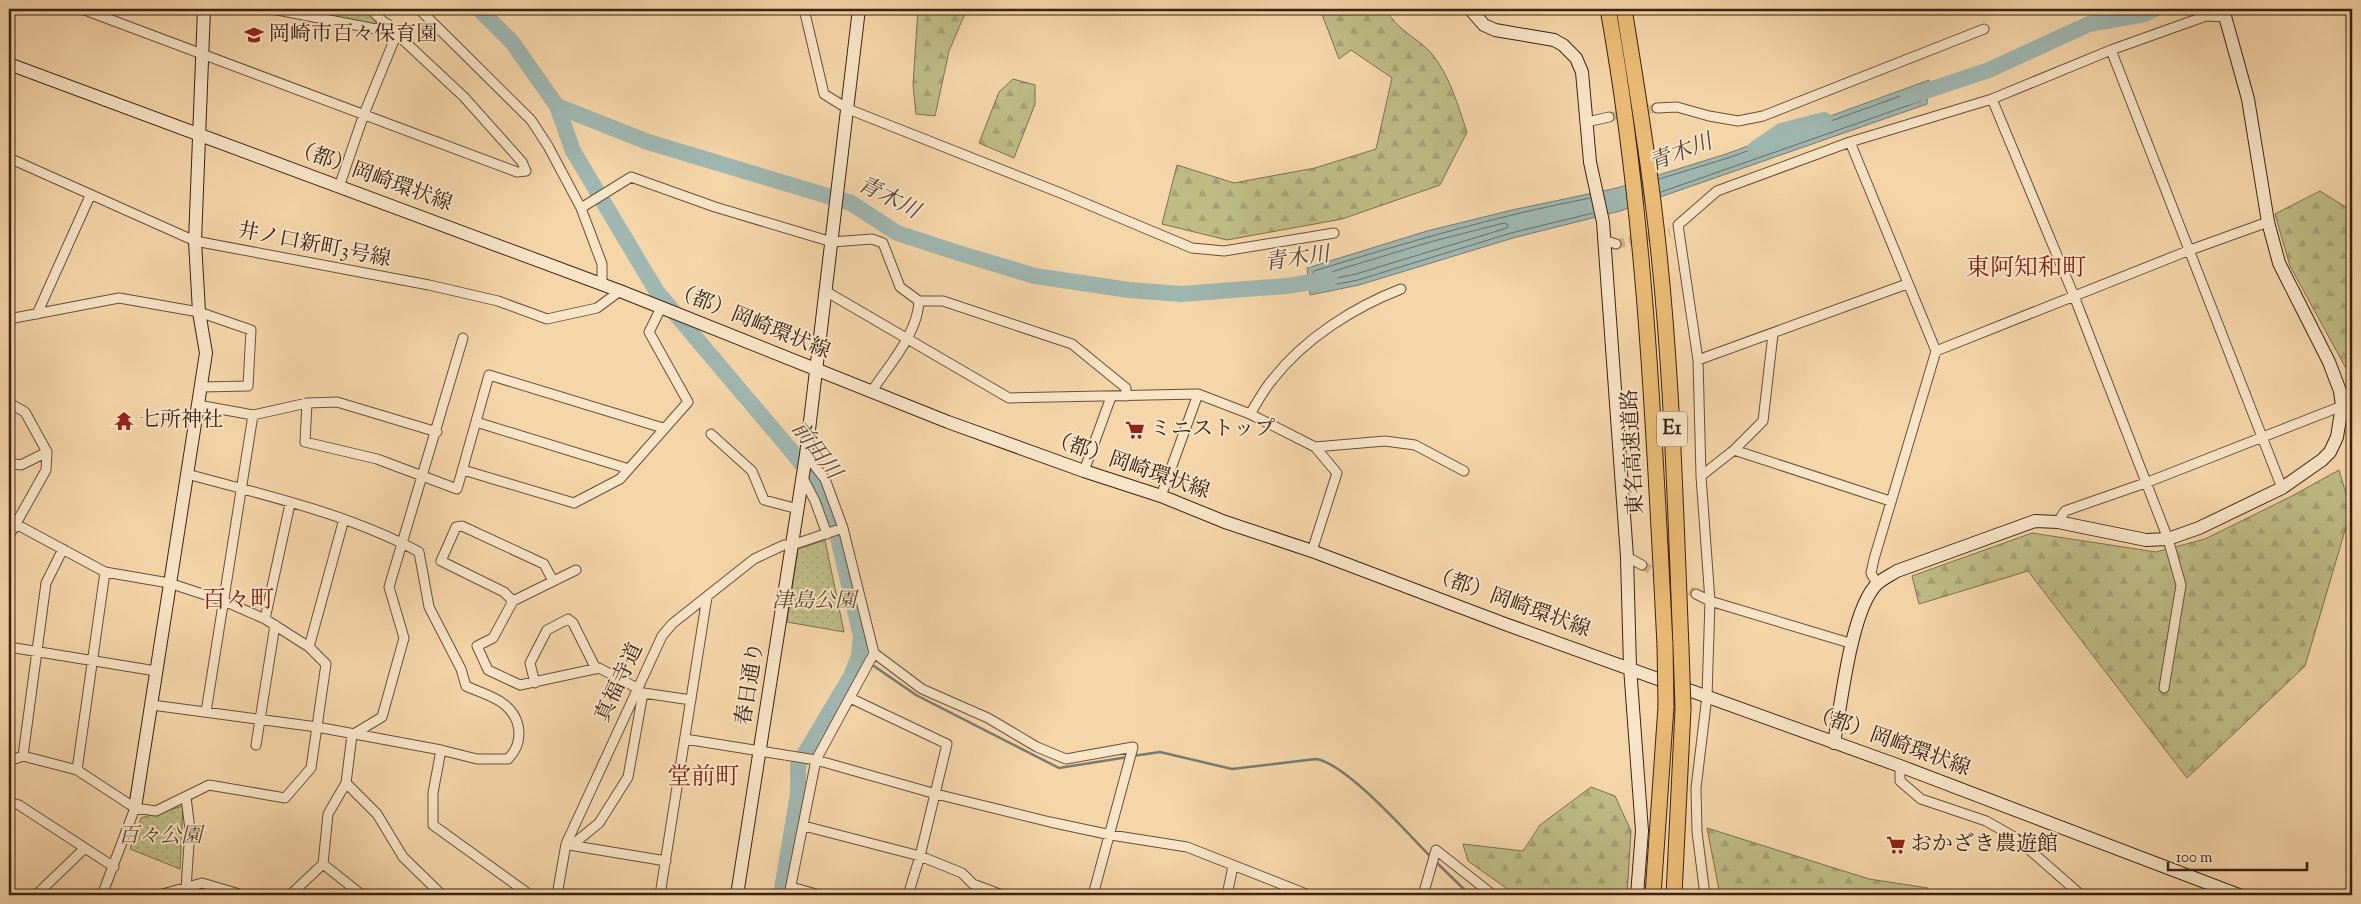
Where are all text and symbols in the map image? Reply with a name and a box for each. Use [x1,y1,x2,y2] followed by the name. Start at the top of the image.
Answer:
[269,20,437,50] place label: 岡崎市百々保育園
[243,24,265,46] school or university icon: 岡崎市百々保育園
[1644,127,1719,181] water label: 青木川
[288,134,456,220] street label: （都）岡崎環状線
[851,170,926,229] water label: 青木川
[235,216,393,276] street label: 井ノ口新町3号線
[1262,239,1334,280] water label: 青木川
[1966,252,2086,286] district label: 東阿知和町
[667,277,835,367] street label: （都）岡崎環状線
[1616,388,1652,516] street label: 東名高速道路
[139,406,223,436] place label: 七所神社
[113,410,135,432] temple icon: 七所神社
[1657,412,1687,446] road number: E1
[782,415,849,489] water label: 前田川
[1150,415,1275,445] place label: ミニストップ
[1124,419,1146,441] supermarket icon: ミニストップ
[1045,424,1213,508] street label: （都）岡崎環状線
[1426,560,1594,646] street label: （都）岡崎環状線
[202,584,274,618] district label: 百々町
[772,587,859,617] park label: 津島公園
[589,639,651,727] street label: 真福寺道
[730,640,772,728] street label: 春日通り
[1806,699,1974,785] street label: （都）岡崎環状線
[667,761,739,795] district label: 堂前町
[118,822,205,852] park label: 百々公園
[1911,830,2058,860] place label: おかざき農遊館
[1885,834,1907,856] supermarket icon: おかざき農遊館
[2168,839,2307,871] scale bar
[2176,848,2213,869] text: 100 m

